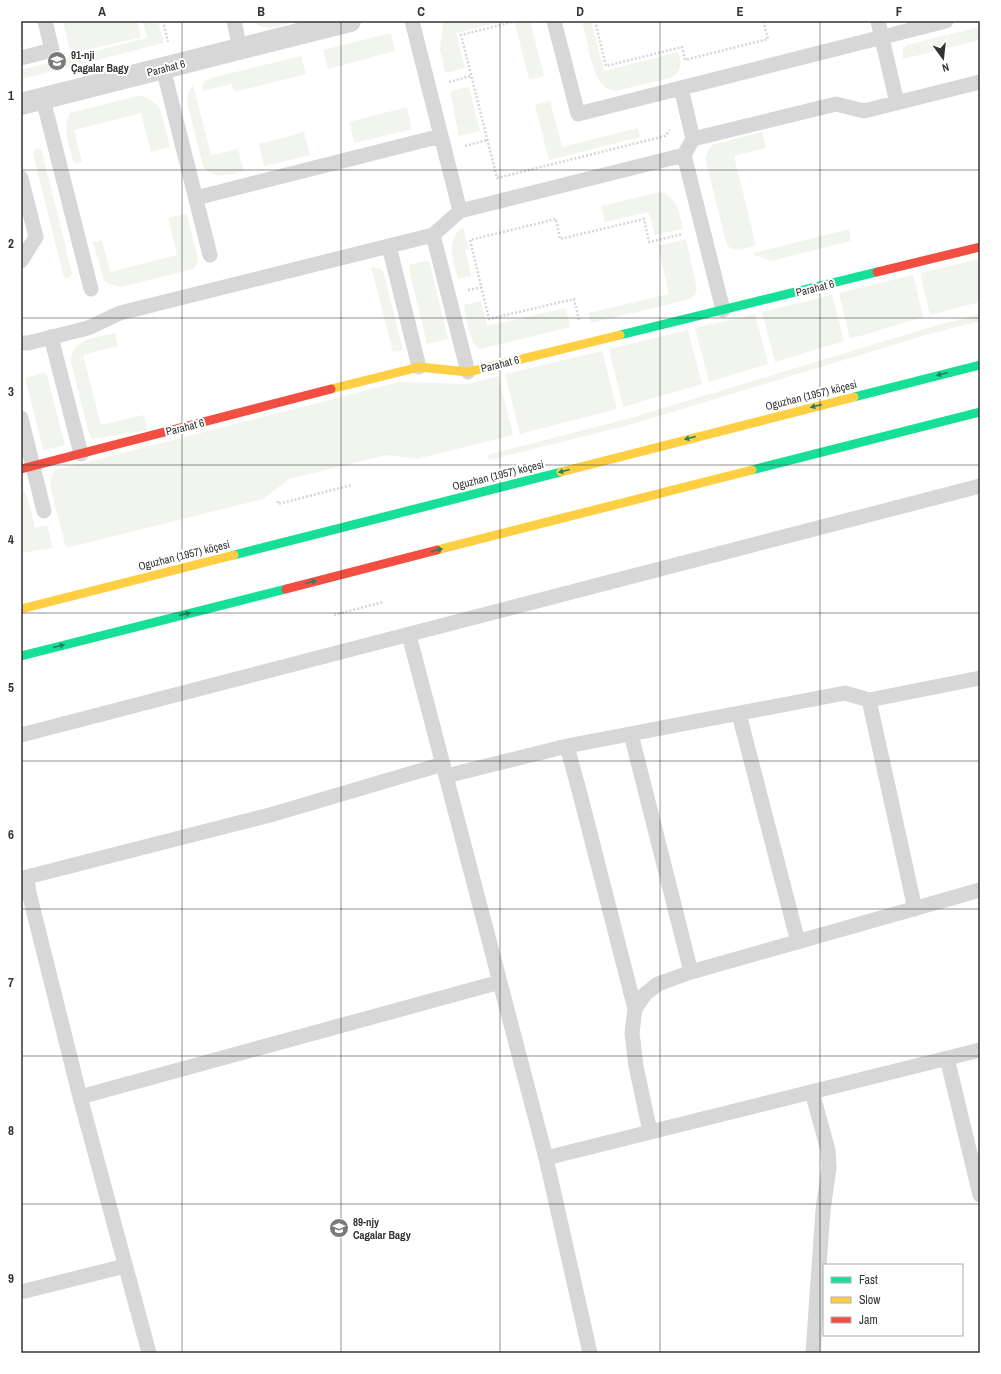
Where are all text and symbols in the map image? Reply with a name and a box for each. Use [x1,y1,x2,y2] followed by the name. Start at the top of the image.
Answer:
[98,3,106,20] text: A
[257,3,265,20] text: B
[417,3,425,20] text: C
[576,3,584,20] text: D
[736,3,744,20] text: E
[896,3,903,20] text: F
[923,38,963,78] north arrow
[71,48,129,75] place label: 91-nji Çagalar Bagy
[46,50,68,72] school or university icon: 91-nji Çagalar Bagy
[145,56,187,80] street label: Parahat 6
[941,60,951,75] text: N
[8,87,14,104] text: 1
[8,235,14,252] text: 2
[794,276,836,300] street label: Parahat 6
[479,352,521,376] street label: Parahat 6
[936,371,948,377] one-way arrow
[764,377,858,413] street label: Oguzhan (1957) köçesi
[8,383,14,400] text: 3
[810,404,822,410] one-way arrow
[164,415,206,439] street label: Parahat 6
[684,436,697,442] one-way arrow
[451,457,545,493] street label: Oguzhan (1957) köçesi
[558,468,571,474] one-way arrow
[8,531,14,548] text: 4
[137,537,231,573] street label: Oguzhan (1957) köçesi
[431,547,443,553] one-way arrow
[305,579,317,585] one-way arrow
[179,611,191,617] one-way arrow
[53,643,65,649] one-way arrow
[8,679,14,696] text: 5
[8,826,14,843] text: 6
[8,974,14,991] text: 7
[8,1122,14,1139] text: 8
[353,1215,411,1242] place label: 89-njy Cagalar Bagy
[328,1217,350,1239] school or university icon: 89-njy Cagalar Bagy
[823,1264,963,1336] legend
[8,1270,14,1287] text: 9
[859,1272,878,1288] text: Fast
[859,1292,881,1308] text: Slow
[859,1312,878,1328] text: Jam

